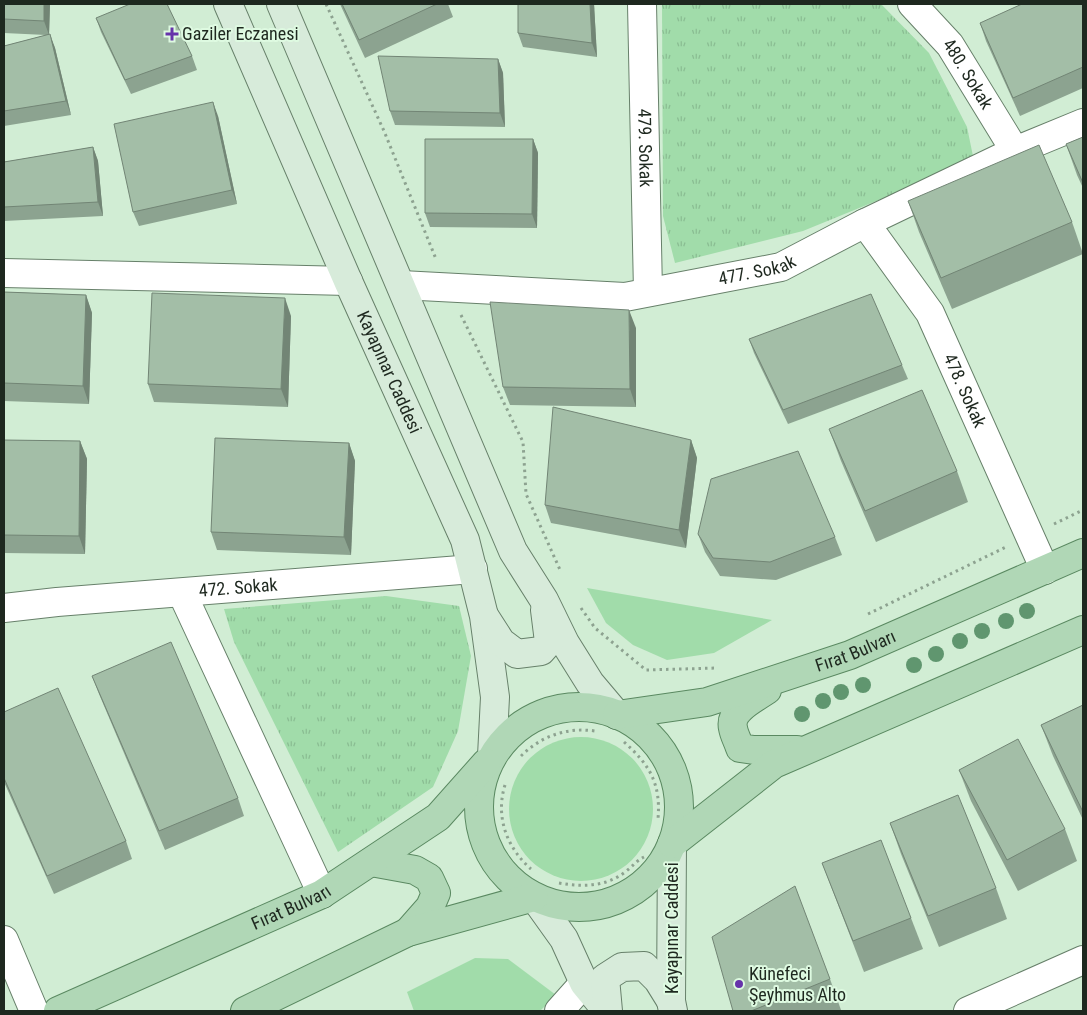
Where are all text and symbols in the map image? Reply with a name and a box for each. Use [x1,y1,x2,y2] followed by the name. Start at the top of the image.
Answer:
[182,23,299,44] place label: Gaziler Eczanesi
[166,28,178,40] marker: Gaziler Eczanesi
[939,34,998,113] street label: 480. Sokak
[634,108,657,188] street label: 479. Sokak
[716,250,799,289] street label: 477. Sokak
[353,308,426,436] street label: Kayapınar Caddesi
[939,350,991,431] street label: 478. Sokak
[198,574,278,601] street label: 472. Sokak
[813,625,899,676] street label: Fırat Bulvarı
[661,862,682,994] street label: Kayapınar Caddesi
[248,880,335,934] street label: Fırat Bulvarı
[749,963,846,1005] place label: Künefeci Şeyhmus Alto
[733,978,745,990] marker: Künefeci Şeyhmus Alto

